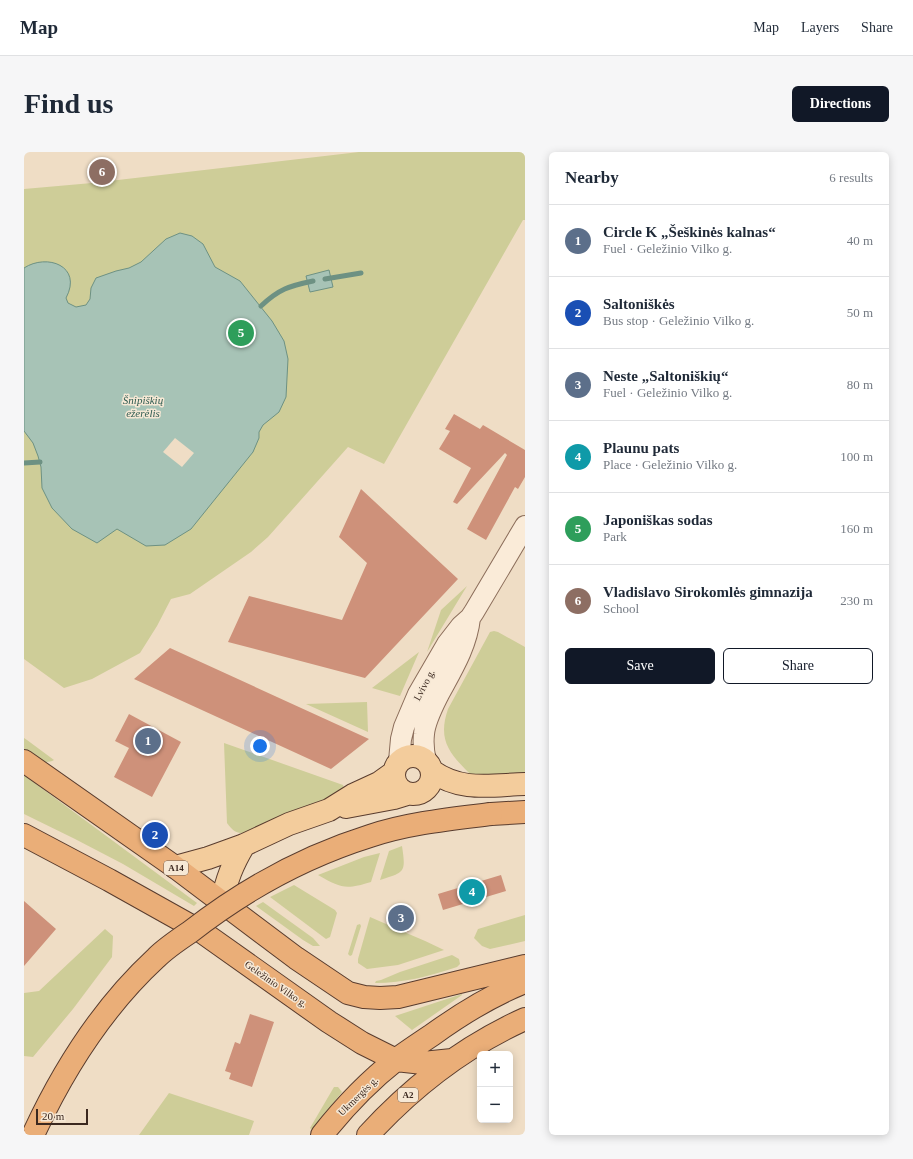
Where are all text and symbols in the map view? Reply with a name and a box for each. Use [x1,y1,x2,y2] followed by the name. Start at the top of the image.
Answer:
[20,17,58,38] text: Map
[753,20,779,35] text: Map
[801,20,839,35] text: Layers
[861,20,893,35] text: Share
[792,86,889,122] button: Directions
[24,88,114,119] text: Find us
[89,157,115,187] pin: 6
[565,168,619,187] text: Nearby
[829,170,873,185] text: 6 results
[603,224,776,240] text: Circle K „Šeškinės kalnas“
[575,233,581,248] text: 1
[847,233,873,248] text: 40 m
[603,241,732,256] text: Fuel · Geležinio Vilko g.
[603,296,675,312] text: Saltoniškės
[575,305,581,320] text: 2
[847,305,873,320] text: 50 m
[603,313,754,328] text: Bus stop · Geležinio Vilko g.
[228,318,254,348] pin: 5
[603,368,728,384] text: Neste „Saltoniškių“
[575,377,581,392] text: 3
[847,377,873,392] text: 80 m
[603,385,732,400] text: Fuel · Geležinio Vilko g.
[123,394,164,419] water label: Šnipiškių ežerėlis
[603,440,679,456] text: Plaunu pats
[575,449,581,464] text: 4
[840,449,873,464] text: 100 m
[603,457,737,472] text: Place · Geležinio Vilko g.
[603,512,713,528] text: Japoniškas sodas
[575,521,581,536] text: 5
[840,521,873,536] text: 160 m
[603,529,627,544] text: Park
[603,584,813,600] text: Vladislavo Sirokomlės gimnazija
[575,593,581,608] text: 6
[840,593,873,608] text: 230 m
[603,601,639,616] text: School
[565,648,715,684] button: Save
[723,648,873,684] button: Share
[411,667,437,703] street label: Lvivo g.
[135,726,161,756] pin: 1
[250,736,270,756] your location
[142,820,168,850] pin: 2
[164,861,188,875] road number: A14
[459,877,485,907] pin: 4
[388,903,414,933] pin: 3
[243,958,309,1010] street label: Geležinio Vilko g.
[477,1051,513,1123] map controls
[477,1051,513,1087] button: +
[336,1074,380,1118] street label: Ukmergės g.
[477,1087,513,1123] button: −
[398,1088,418,1102] road number: A2
[36,1107,88,1126] scale bar
[42,1110,64,1122] text: 20 m

